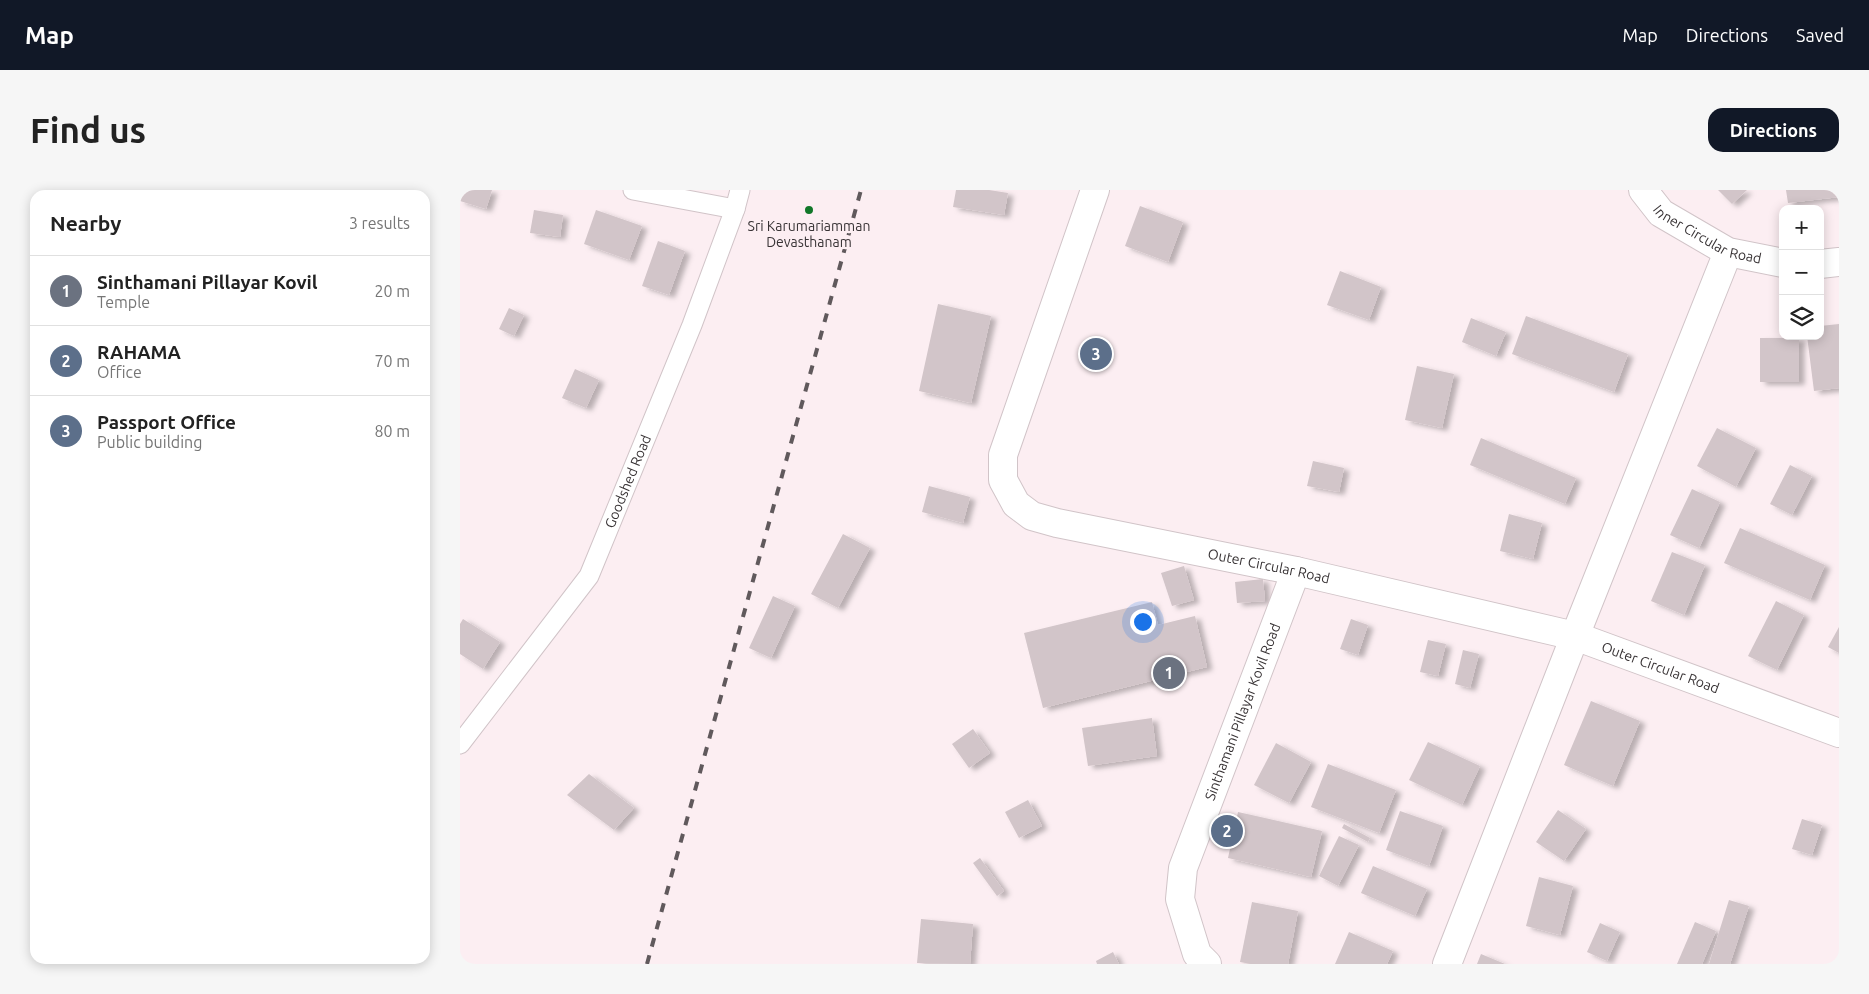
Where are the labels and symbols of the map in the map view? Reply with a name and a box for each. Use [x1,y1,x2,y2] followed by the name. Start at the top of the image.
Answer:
[1650,202,1763,267] street label: Inner Circular Road
[803,204,815,216] marker: Sri Karumariamman Devasthanam
[748,218,870,250] place label: Sri Karumariamman Devasthanam
[1080,335,1112,373] pin: 3
[602,432,654,531] street label: Goodshed Road
[1207,546,1331,587] street label: Outer Circular Road
[1130,609,1156,635] your location
[1202,621,1283,803] street label: Sinthamani Pillayar Kovil Road
[1599,638,1721,696] street label: Outer Circular Road
[1153,654,1185,692] pin: 1
[1211,812,1243,850] pin: 2

